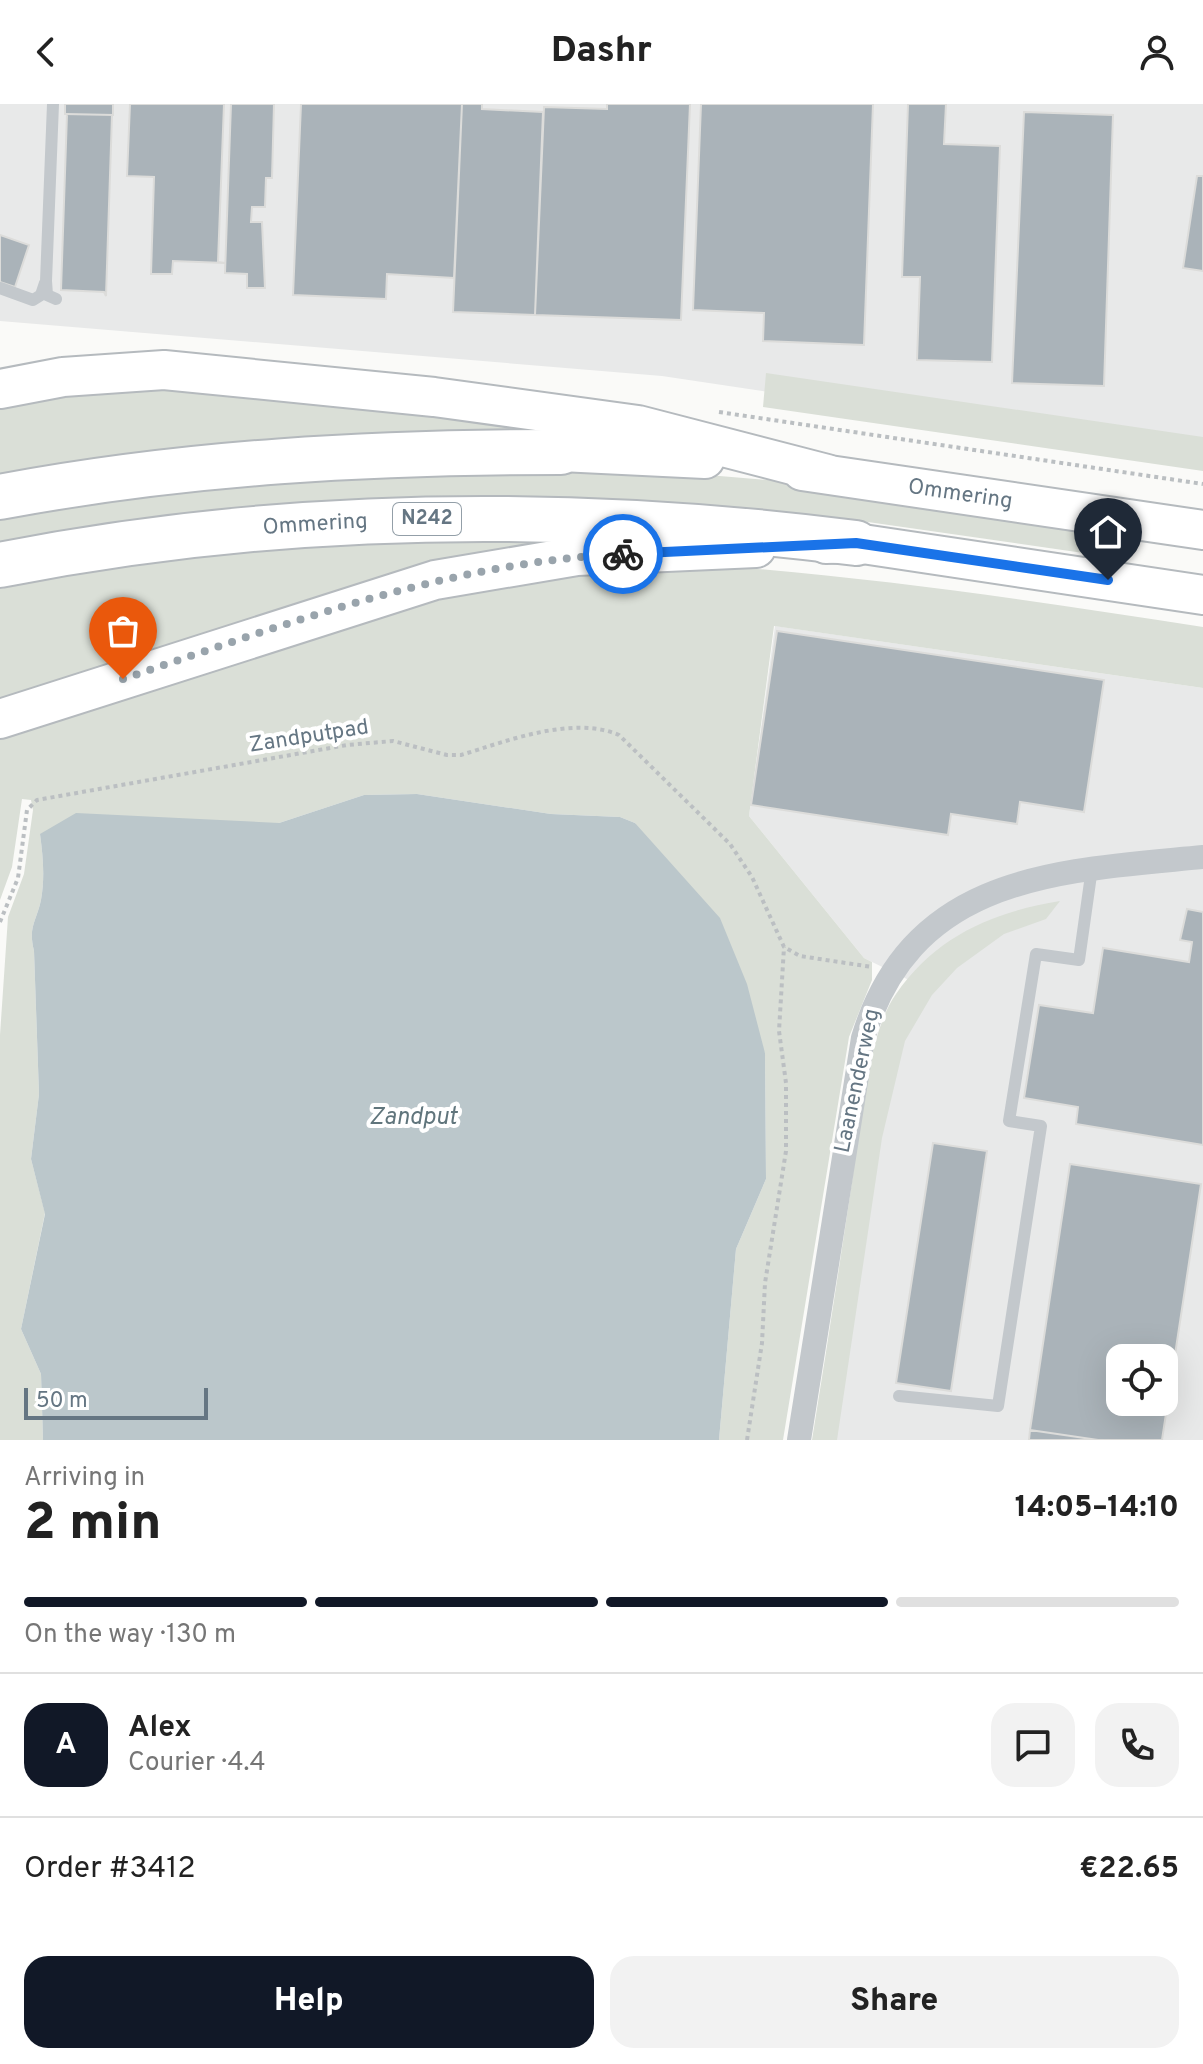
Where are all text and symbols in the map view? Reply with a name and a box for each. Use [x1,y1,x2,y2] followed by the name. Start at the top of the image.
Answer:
[551,29,652,75] text: Dashr
[24,30,68,74] icon: back
[1135,30,1179,74] icon: person
[906,473,1014,515] street label: Ommering
[1074,498,1142,580] pin
[393,503,461,535] road number: N242
[262,508,368,542] street label: Ommering
[1086,510,1130,554] icon: home
[583,514,663,594] courier
[601,532,645,576] icon: bike
[89,597,157,679] pin
[101,609,145,653] icon: bag
[247,714,371,760] street label: Zandputpad
[830,1007,886,1155] street label: Laanenderweg
[369,1103,459,1133] water label: Zandput
[1106,1344,1178,1416] map controls
[1106,1344,1178,1416] button: locate
[24,1384,208,1420] scale bar
[36,1388,88,1415] text: 50 m
[24,1462,145,1495] text: Arriving in
[1015,1490,1179,1527] text: 14:05–14:10
[24,1492,162,1558] text: 2 min
[24,1619,236,1652] text: On the way · 130 m
[991,1703,1075,1787] button: chat
[1095,1703,1179,1787] button: phone
[128,1710,192,1747] text: Alex
[55,1727,77,1764] text: A
[128,1747,266,1780] text: Courier · 4.4
[24,1851,196,1888] text: Order #3412
[1079,1851,1179,1888] text: €22.65
[24,1956,594,2048] button: Help
[610,1956,1179,2048] button: Share

